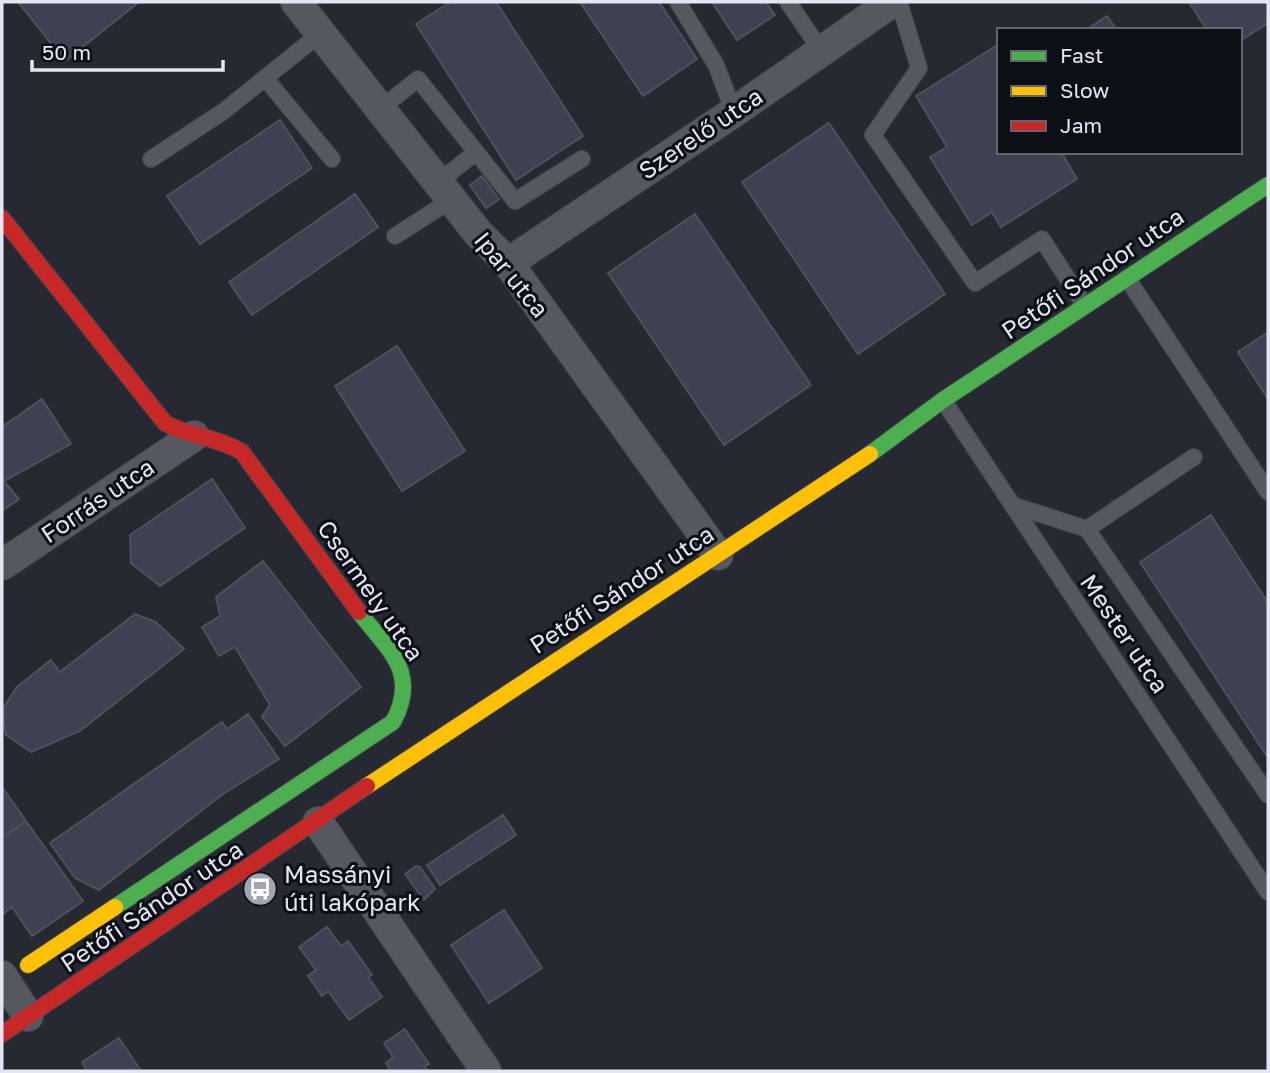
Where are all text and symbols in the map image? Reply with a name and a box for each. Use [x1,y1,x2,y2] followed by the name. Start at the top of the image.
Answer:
[32,28,222,72] scale bar
[997,28,1242,154] legend
[42,39,91,65] text: 50 m
[1060,42,1103,68] text: Fast
[1060,77,1109,103] text: Slow
[633,81,768,185] street label: Szerelő utca
[1060,112,1102,138] text: Jam
[996,201,1189,344] street label: Petőfi Sándor utca
[469,225,556,323] street label: Ipar utca
[35,451,159,548] street label: Forrás utca
[312,514,430,666] street label: Csermely utca
[524,518,719,659] street label: Petőfi Sándor utca
[1075,568,1176,698] street label: Mester utca
[55,834,248,977] street label: Petőfi Sándor utca
[284,859,421,916] place label: Massányi úti lakópark
[241,870,279,908] bus stop icon: Massányi úti lakópark

